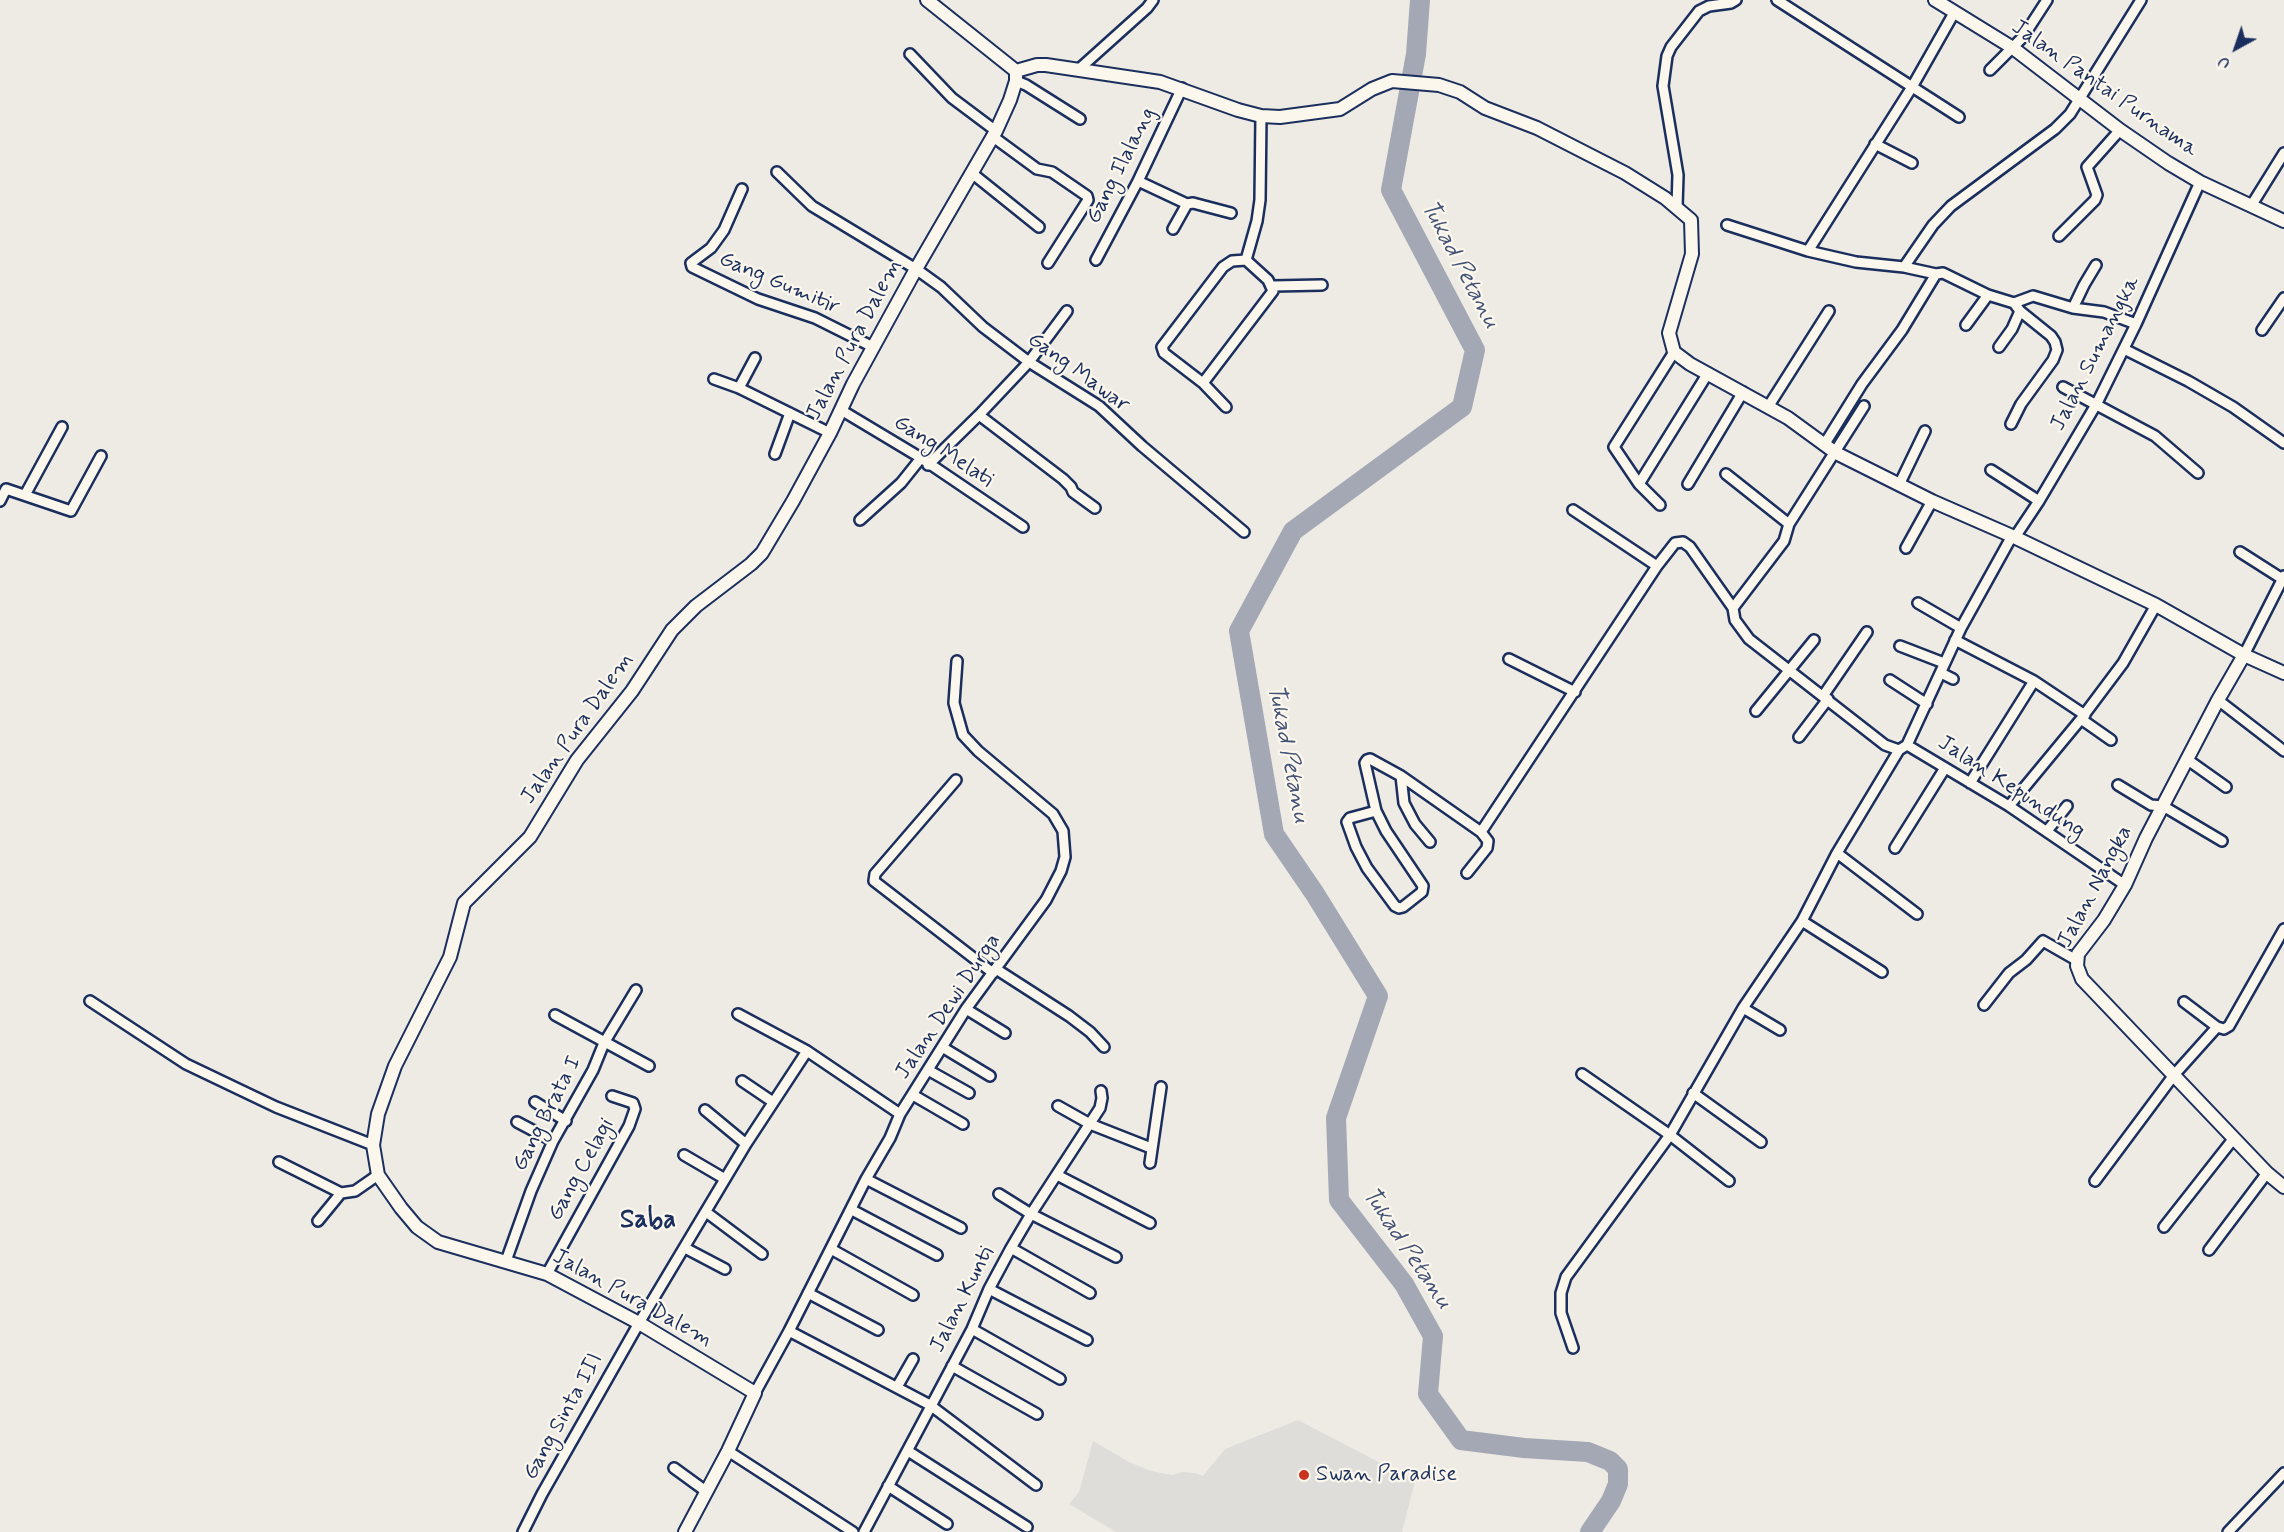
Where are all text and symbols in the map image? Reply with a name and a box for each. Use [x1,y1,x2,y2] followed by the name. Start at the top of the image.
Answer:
[2006,15,2202,163] street label: Jalan Pantai Purnama
[2206,18,2266,78] north arrow
[2213,51,2235,74] text: U
[1081,103,1163,229] street label: Gang Ilalang
[1413,196,1505,334] water label: Tukad Petanu
[715,247,843,321] street label: Gang Gumitir
[801,255,909,425] street label: Jalan Pura Dalem
[2046,272,2146,436] street label: Jalan Sumangka
[1022,327,1134,419] street label: Gang Mawar
[888,410,998,494] street label: Gang Melati
[516,648,640,810] street label: Jalan Pura Dalem
[1259,682,1315,826] water label: Tukad Petanu
[1932,731,2090,845] street label: Jalan Kepundung
[2053,822,2139,952] street label: Jalan Nangka
[891,929,1007,1085] street label: Jalan Dewi Durga
[508,1052,588,1176] street label: Gang Brata I
[543,1114,621,1226] street label: Gang Celagi
[1355,1182,1457,1316] water label: Tukad Petanu
[620,1206,676,1238] district label: Saba
[925,1243,1001,1357] street label: Jalan Kunti
[548,1244,716,1354] street label: Jalan Pura Dalem
[518,1349,610,1485] street label: Gang Sinta III
[1316,1462,1457,1488] place label: Swan Paradise
[1297,1468,1311,1482] marker: Swan Paradise

